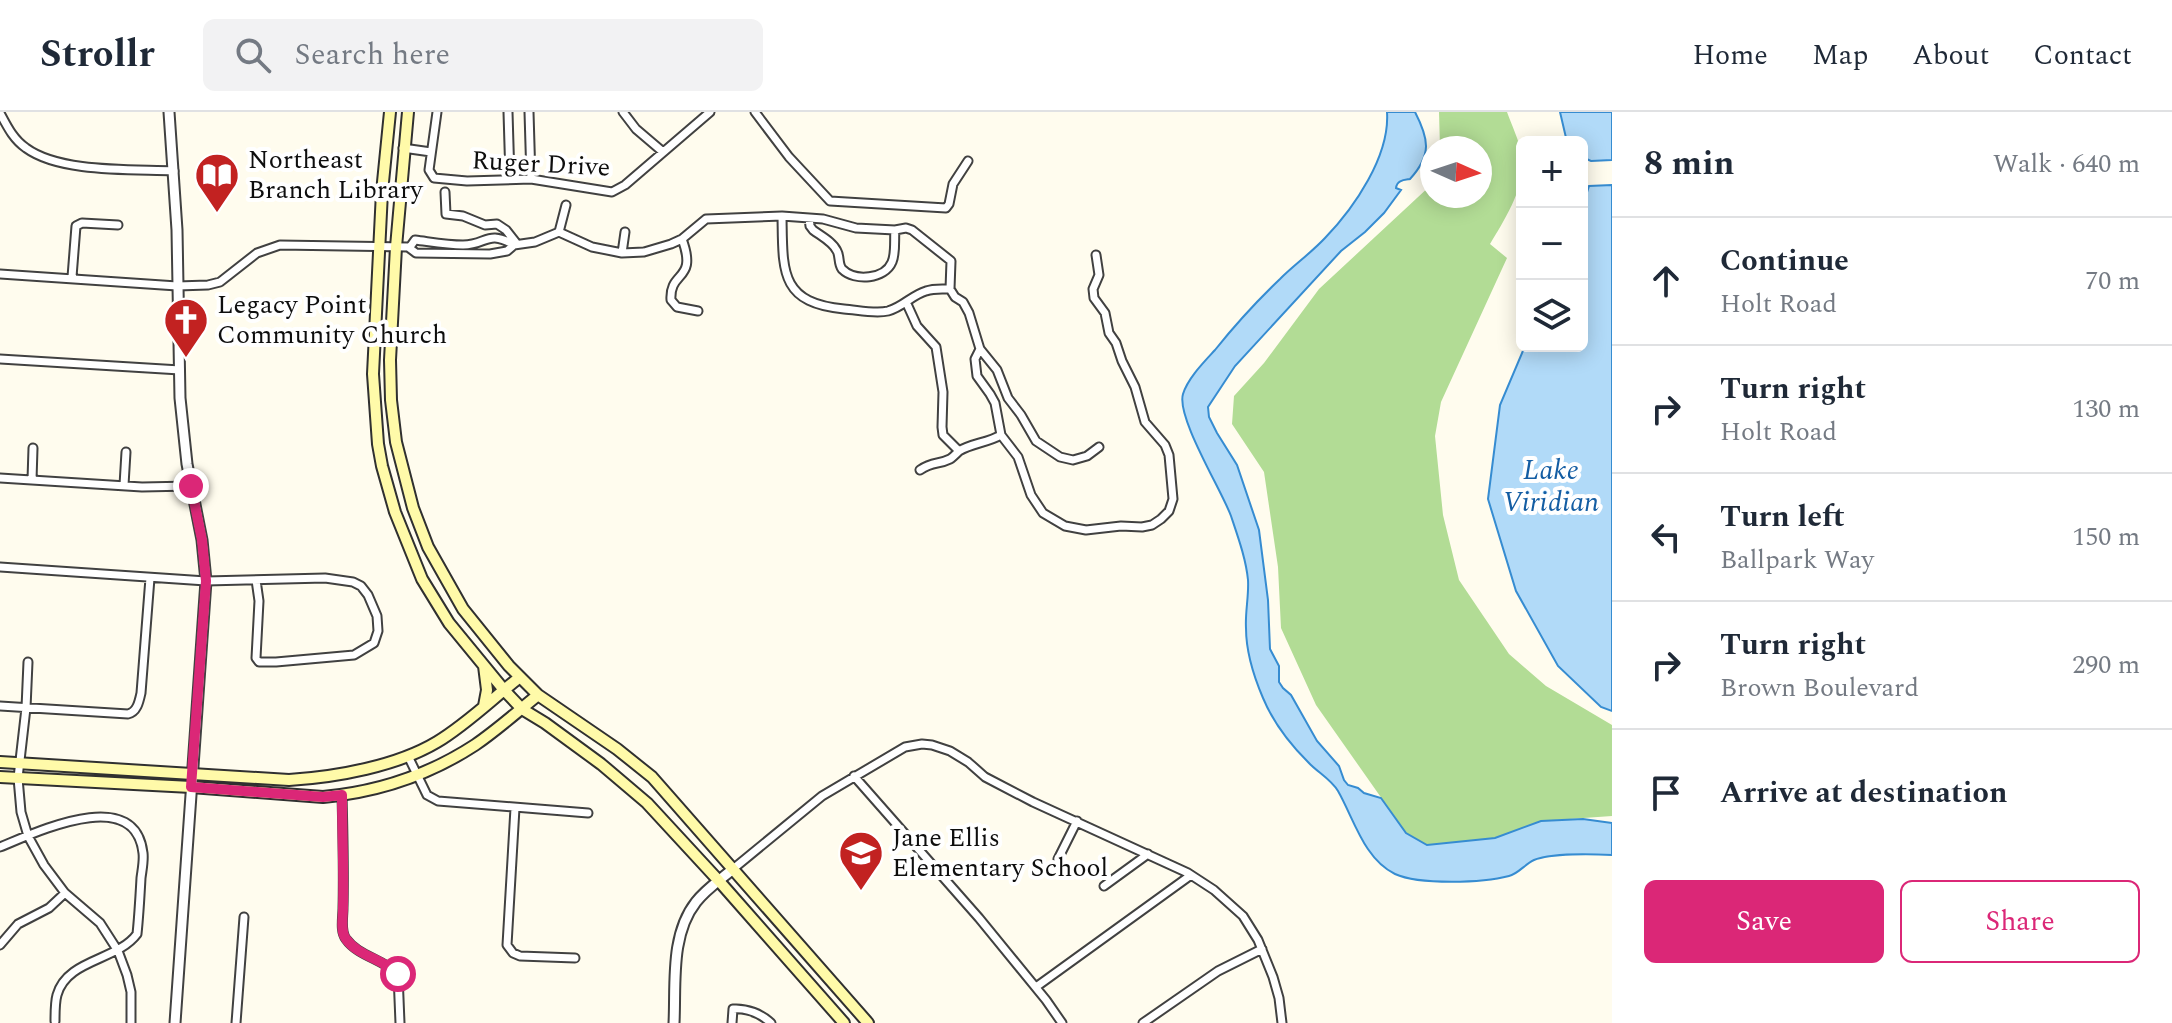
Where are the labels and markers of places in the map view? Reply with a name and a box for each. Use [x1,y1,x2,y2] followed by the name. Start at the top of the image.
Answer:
[248,140,424,210] place label: Northeast Branch Library
[193,151,241,214] library icon: Northeast Branch Library
[217,285,447,355] place label: Legacy Point Community Church
[162,296,210,359] church icon: Legacy Point Community Church
[892,818,1108,888] place label: Jane Ellis Elementary School
[837,829,885,892] school or university icon: Jane Ellis Elementary School

